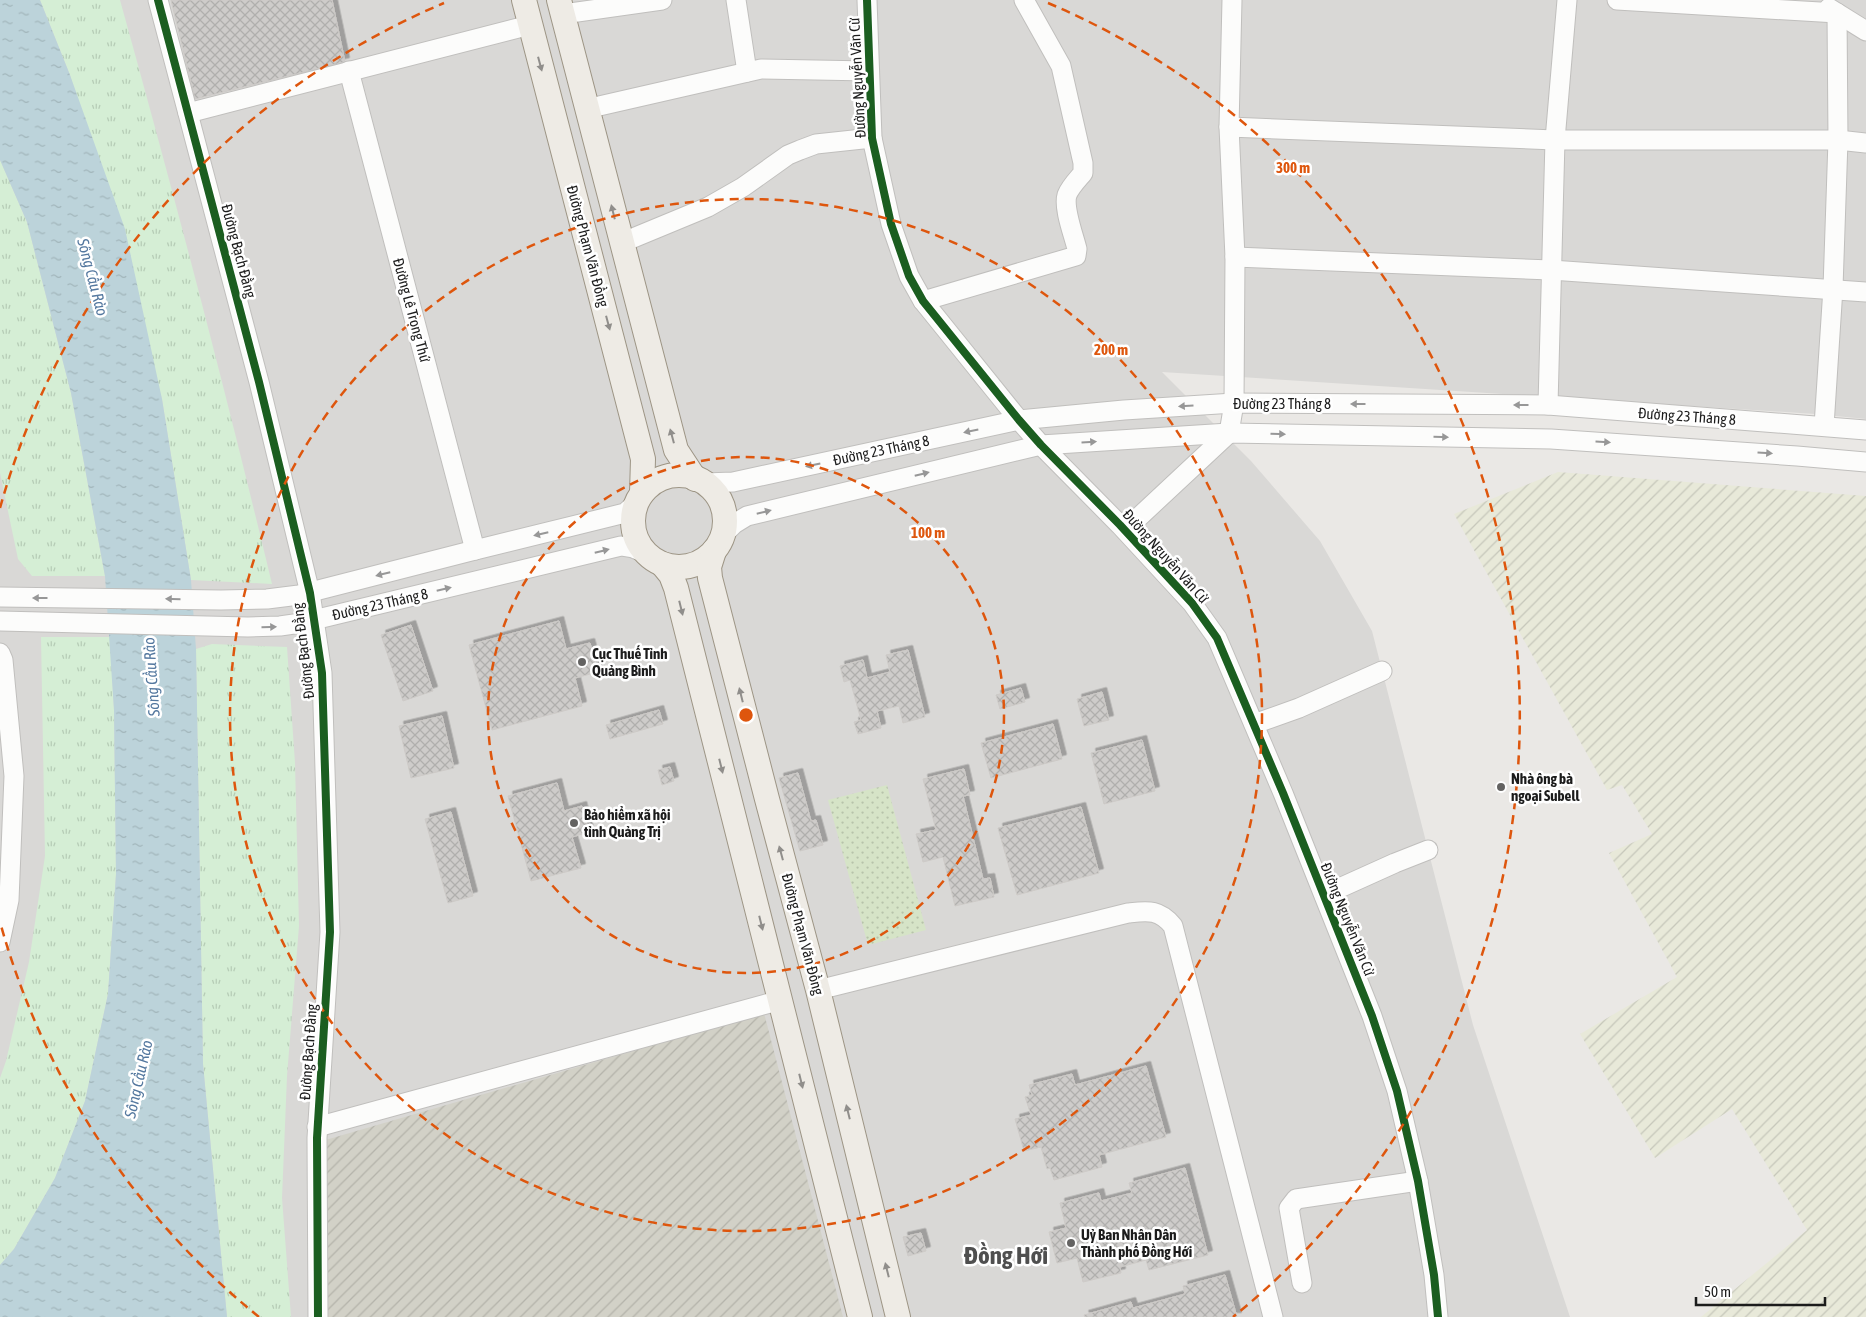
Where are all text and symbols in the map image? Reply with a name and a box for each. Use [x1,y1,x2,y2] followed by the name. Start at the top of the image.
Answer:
[845,17,869,139] street label: Đường Nguyễn Văn Cừ
[537,57,545,72] one-way arrow
[1276,159,1310,176] text: 300 m
[564,183,613,309] street label: Đường Phạm Văn Đồng
[218,202,260,300] street label: Đường Bạch Đằng
[609,204,617,219] one-way arrow
[73,235,113,318] water label: Sông Cầu Rào
[390,256,434,365] street label: Đường Lê Trọng Thứ
[604,316,612,331] one-way arrow
[1094,341,1128,358] text: 200 m
[1233,395,1331,412] street label: Đường 23 Tháng 8
[1350,400,1366,408] one-way arrow
[1513,401,1529,409] one-way arrow
[1177,402,1193,410] one-way arrow
[1638,404,1736,428] street label: Đường 23 Tháng 8
[964,427,979,435] one-way arrow
[668,429,676,444] one-way arrow
[1270,430,1286,438] one-way arrow
[831,431,931,469] street label: Đường 23 Tháng 8
[1433,433,1449,441] one-way arrow
[1081,438,1097,446] one-way arrow
[1595,439,1611,447] one-way arrow
[1757,450,1773,458] one-way arrow
[805,461,820,469] one-way arrow
[915,470,930,478] one-way arrow
[1119,506,1213,607] street label: Đường Nguyễn Văn Cừ
[757,508,772,516] one-way arrow
[911,524,945,541] text: 100 m
[533,530,548,538] one-way arrow
[595,547,610,555] one-way arrow
[376,570,391,578] one-way arrow
[437,584,452,592] one-way arrow
[330,585,430,623] street label: Đường 23 Tháng 8
[32,594,48,602] one-way arrow
[164,595,180,603] one-way arrow
[677,601,685,616] one-way arrow
[289,602,317,700] street label: Đường Bạch Đằng
[261,622,277,630] one-way arrow
[138,637,164,718] water label: Sông Cầu Rào
[592,645,668,679] place label: Cục Thuế Tỉnh Quảng Bình
[576,656,588,668] marker: Cục Thuế Tỉnh Quảng Bình
[737,688,745,703] one-way arrow
[737,706,755,724] centre of rings
[717,758,725,773] one-way arrow
[1511,770,1580,804] place label: Nhà ông bà ngoại Subell
[1495,781,1507,793] marker: Nhà ông bà ngoại Subell
[583,806,670,840] place label: Bảo hiểm xã hội tỉnh Quảng Trị
[568,817,580,829] marker: Bảo hiểm xã hội tỉnh Quảng Trị
[777,845,785,860] one-way arrow
[1318,860,1379,979] street label: Đường Nguyễn Văn Cừ
[779,871,828,997] street label: Đường Phạm Văn Đồng
[757,916,765,931] one-way arrow
[296,1003,320,1101] street label: Đường Bạch Đằng
[119,1038,157,1121] water label: Sông Cầu Rào
[797,1073,805,1088] one-way arrow
[844,1104,852,1119] one-way arrow
[1081,1226,1192,1260] place label: Uỷ Ban Nhân Dân Thành phố Đồng Hới
[1065,1237,1077,1249] marker: Uỷ Ban Nhân Dân Thành phố Đồng Hới
[964,1241,1048,1269] district label: Đồng Hới
[883,1262,891,1277] one-way arrow
[1696,1274,1825,1306] scale bar
[1704,1283,1731,1300] text: 50 m

